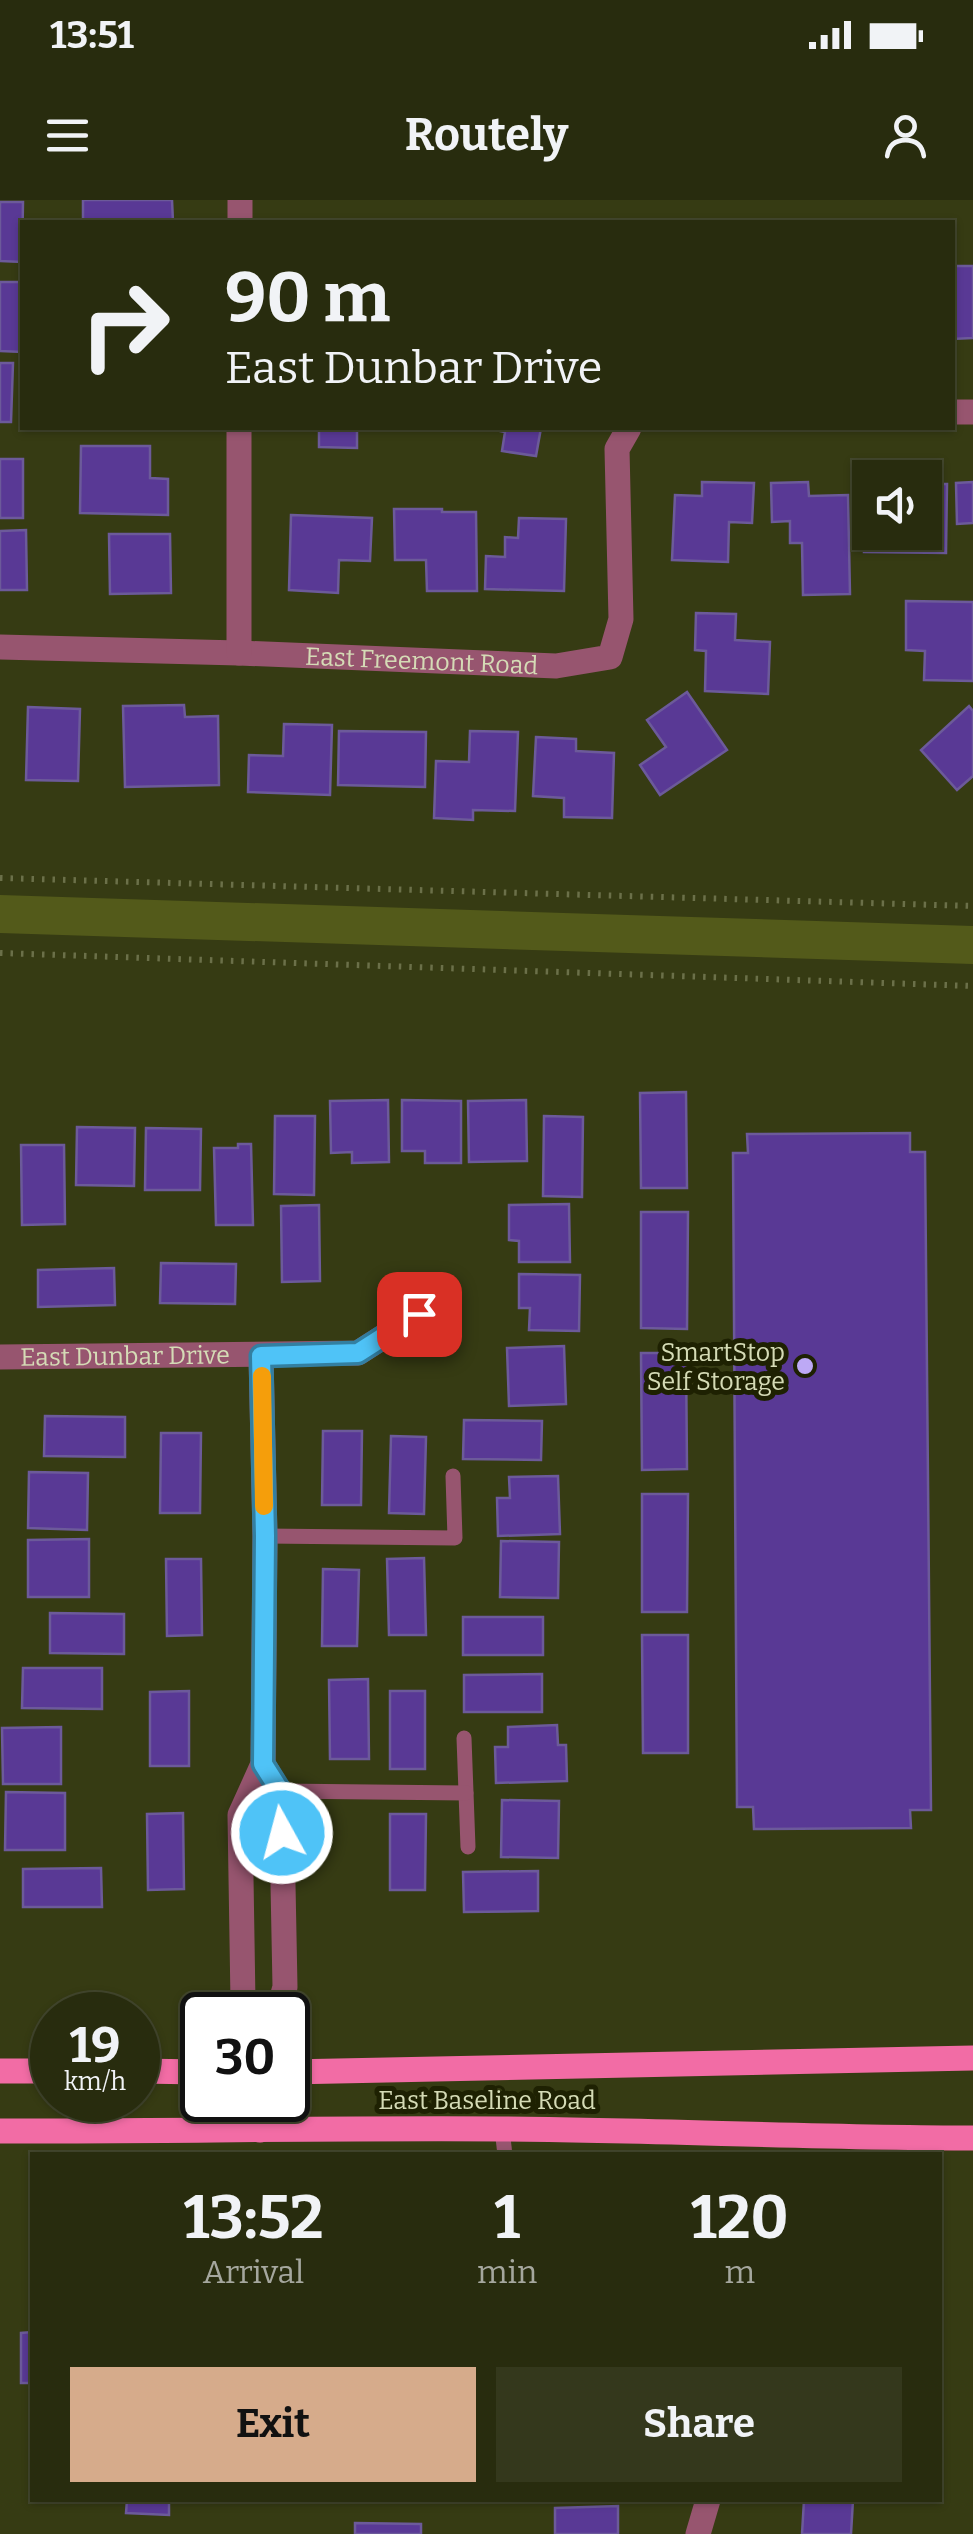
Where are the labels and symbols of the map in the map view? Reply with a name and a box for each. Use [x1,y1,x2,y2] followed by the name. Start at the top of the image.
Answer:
[305,642,539,681] street label: East Freemont Road
[377,1272,462,1357] pin
[647,1338,785,1397] place label: SmartStop Self Storage
[20,1340,230,1373] street label: East Dunbar Drive
[794,1355,816,1377] marker: SmartStop Self Storage
[230,1781,334,1885] position arrow
[180,1992,310,2122] speed limit sign: 30
[378,2086,596,2116] street label: East Baseline Road

